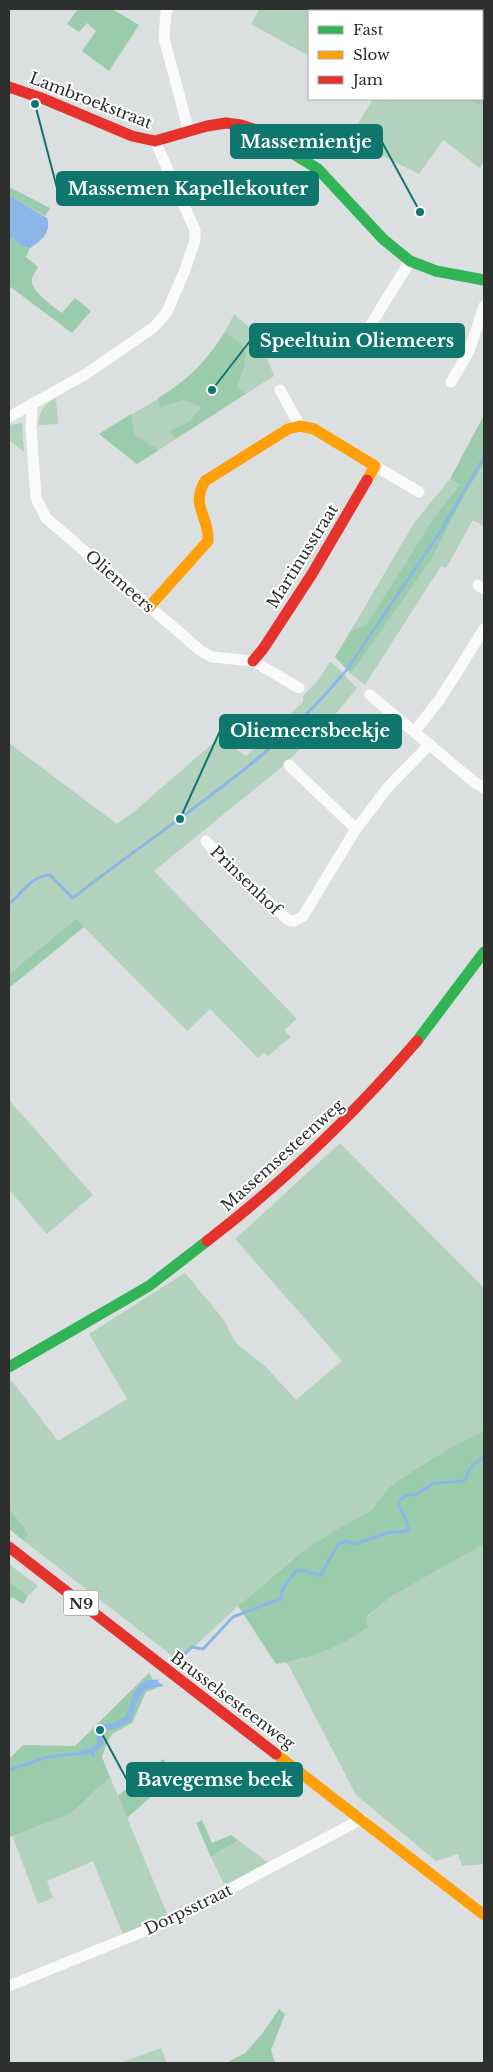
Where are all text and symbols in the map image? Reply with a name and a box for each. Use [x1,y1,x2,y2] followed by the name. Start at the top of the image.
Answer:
[308,10,483,100] legend
[353,20,384,39] text: Fast
[353,45,390,64] text: Slow
[27,67,155,133] street label: Lambroekstraat
[351,70,383,89] text: Jam
[231,125,382,158] callout: Massemientje
[240,131,372,153] text: Massemientje
[57,172,318,205] callout: Massemen Kapellekouter
[68,178,308,200] text: Massemen Kapellekouter
[250,324,464,357] callout: Speeltuin Oliemeers
[260,330,454,352] text: Speeltuin Oliemeers
[262,500,342,612] street label: Martinusstraat
[81,546,159,616] street label: Oliemeers
[220,715,401,748] callout: Oliemeersbeekje
[230,720,390,742] text: Oliemeersbeekje
[206,841,287,920] street label: Prinsenhof
[217,1094,348,1215] street label: Massemsesteenweg
[64,1590,98,1616] road number: N9
[167,1647,299,1753] street label: Brusselsesteenweg
[127,1763,302,1796] callout: Bavegemse beek
[137,1769,294,1791] text: Bavegemse beek
[141,1879,235,1939] street label: Dorpsstraat

